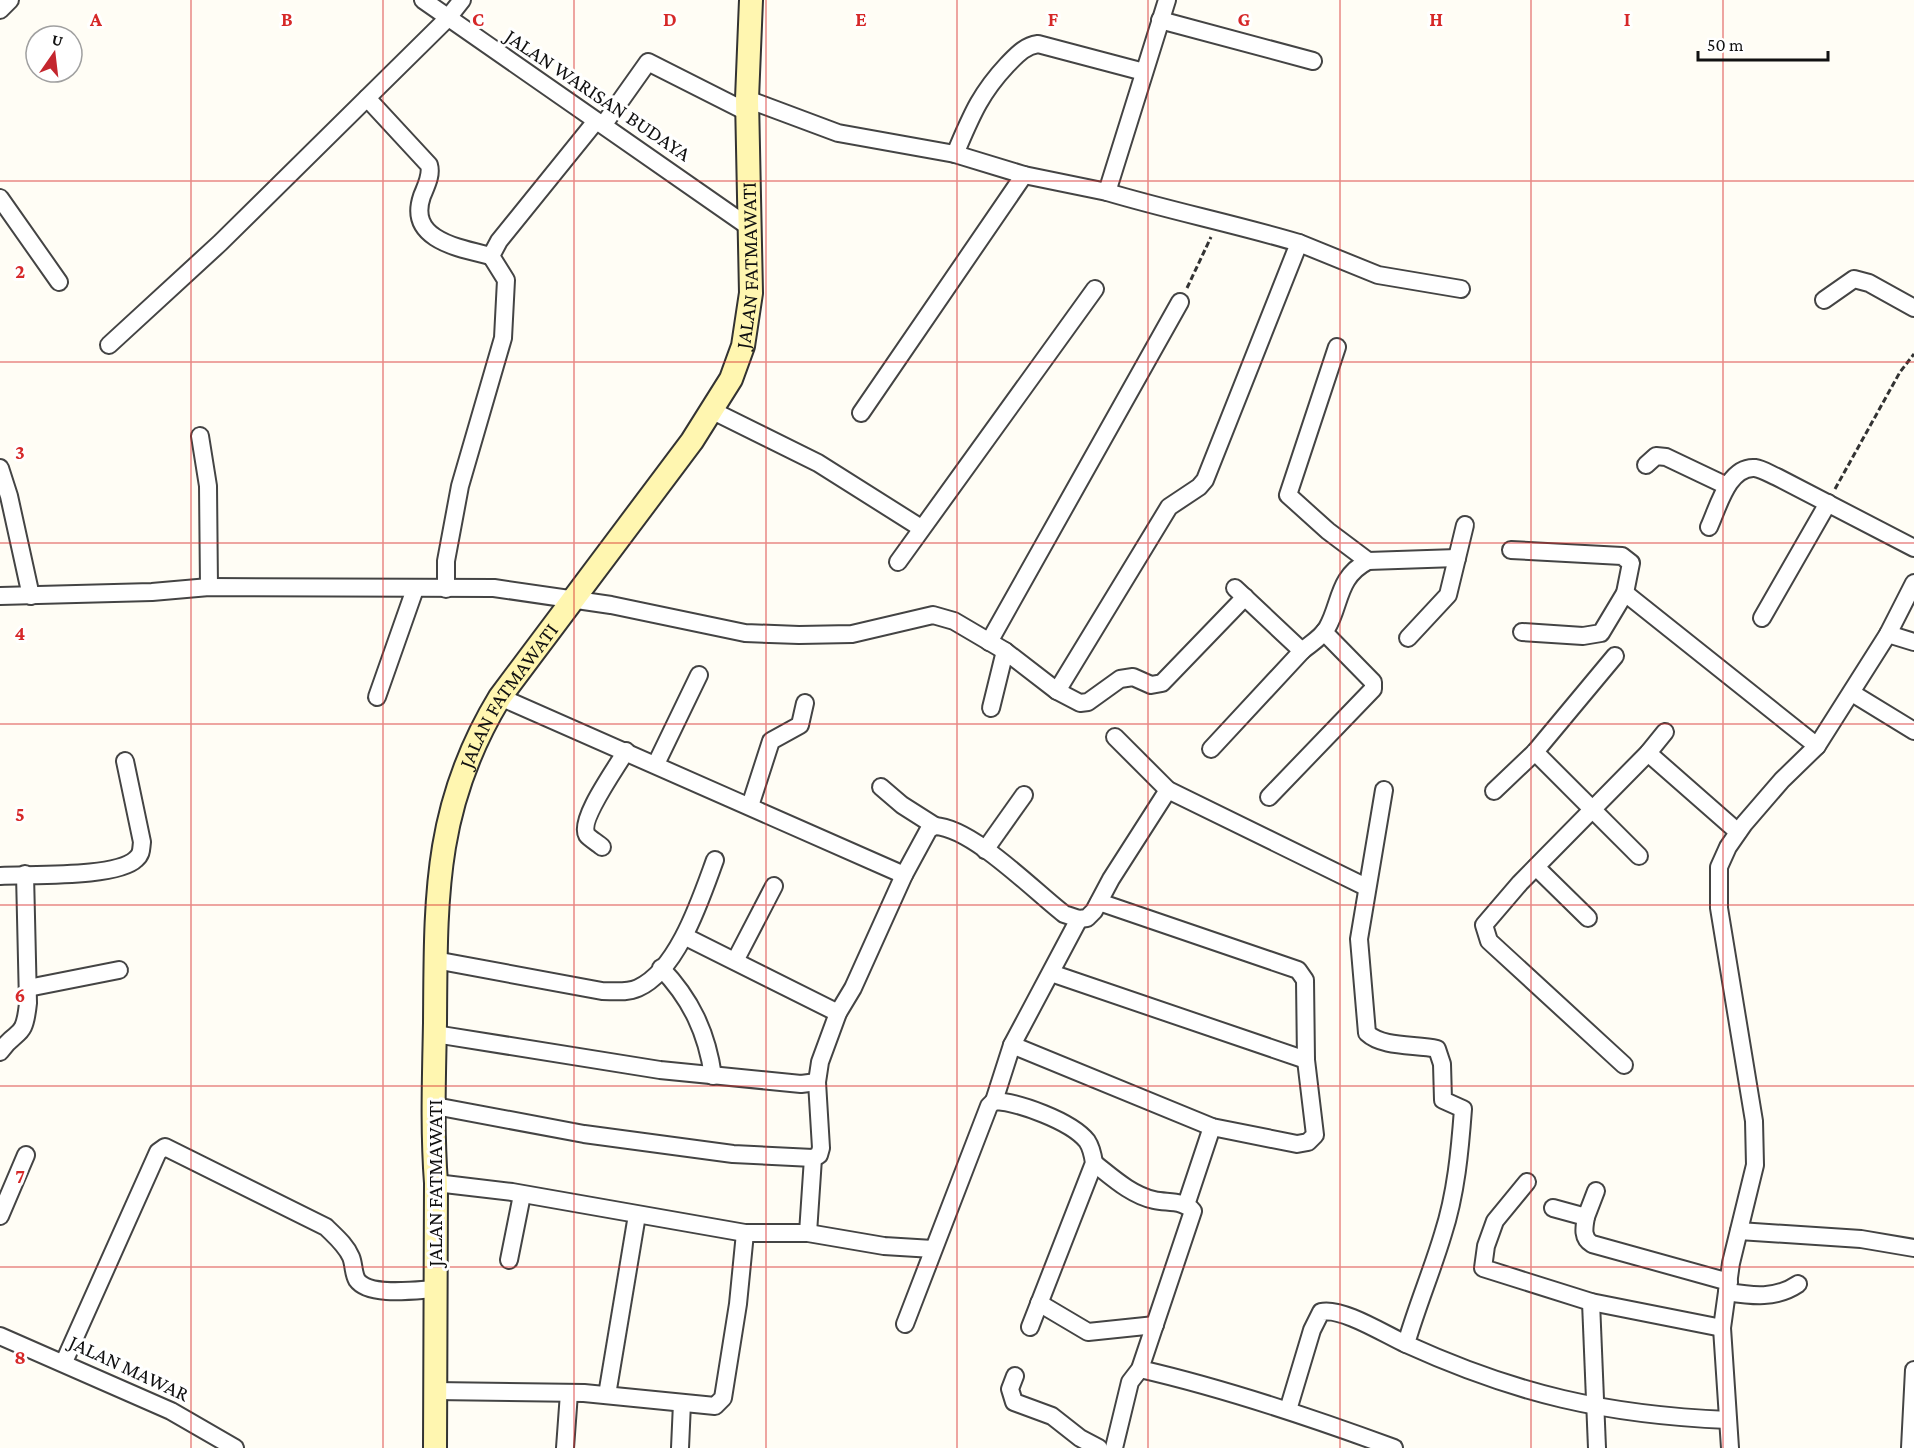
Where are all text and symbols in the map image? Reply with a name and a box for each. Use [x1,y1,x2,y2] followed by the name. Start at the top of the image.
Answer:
[89,8,103,30] text: A
[281,8,293,30] text: B
[472,8,484,30] text: C
[663,8,677,30] text: D
[855,8,867,30] text: E
[1048,8,1059,30] text: F
[1238,8,1251,30] text: G
[1429,8,1443,30] text: H
[1624,8,1631,30] text: I
[499,23,695,166] street label: JALAN WARISAN BUDAYA
[24,24,84,84] north arrow
[1698,24,1828,62] scale bar
[50,30,65,50] text: U
[1707,35,1744,55] text: 50 m
[730,182,763,352] street label: JALAN FATMAWATI
[15,260,25,282] text: 2
[15,441,25,463] text: 3
[453,619,563,773] street label: JALAN FATMAWATI
[15,622,26,644] text: 4
[15,803,25,825] text: 5
[15,984,25,1006] text: 6
[423,1099,447,1269] street label: JALAN FATMAWATI
[15,1165,25,1187] text: 7
[63,1329,193,1406] street label: JALAN MAWAR
[14,1346,26,1368] text: 8

